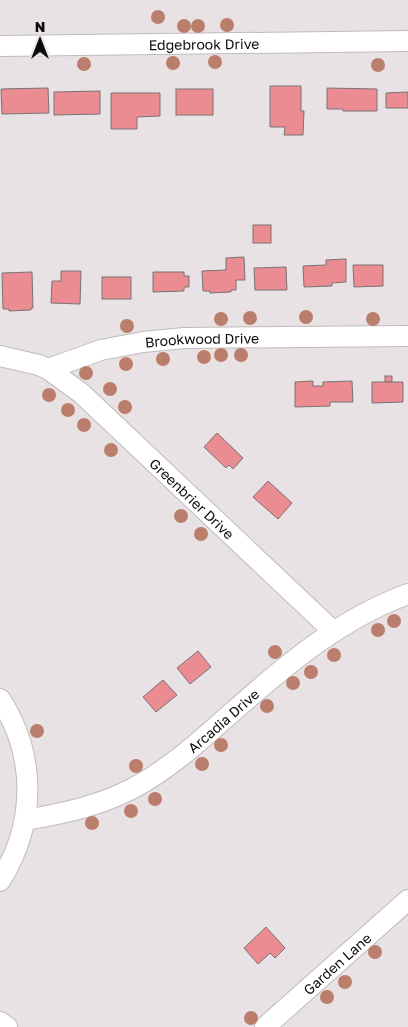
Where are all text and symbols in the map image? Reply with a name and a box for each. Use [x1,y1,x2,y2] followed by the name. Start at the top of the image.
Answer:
[15,15,65,65] north arrow
[35,18,45,35] text: N
[149,34,259,53] street label: Edgebrook Drive
[144,329,259,350] street label: Brookwood Drive
[147,454,238,542] street label: Greenbrier Drive
[184,685,262,756] street label: Arcadia Drive
[299,929,374,998] street label: Garden Lane

